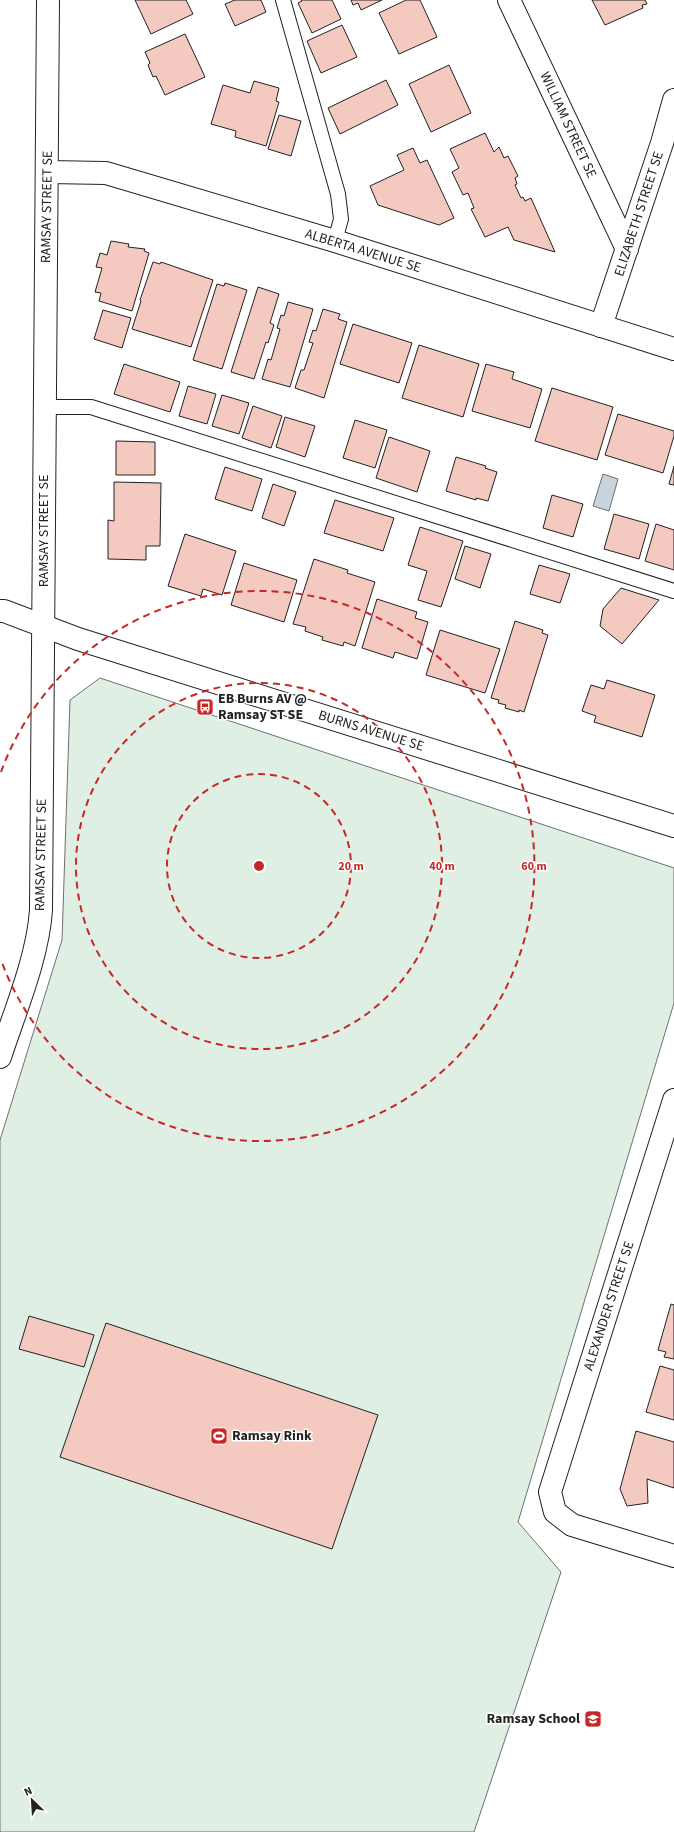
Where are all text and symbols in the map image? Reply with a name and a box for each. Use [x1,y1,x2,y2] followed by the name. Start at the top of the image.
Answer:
[535,69,601,181] street label: WILLIAM STREET SE
[609,149,669,279] street label: ELIZABETH STREET SE
[36,151,58,263] street label: RAMSAY STREET SE
[303,224,423,278] street label: ALBERTA AVENUE SE
[34,475,54,587] street label: RAMSAY STREET SE
[218,689,307,725] place label: EB Burns AV @ Ramsay ST SE
[195,697,215,717] bus stop icon: EB Burns AV @ Ramsay ST SE
[316,705,426,757] street label: BURNS AVENUE SE
[30,799,52,911] street label: RAMSAY STREET SE
[338,858,364,875] text: 20 m
[429,858,455,875] text: 40 m
[521,858,547,875] text: 60 m
[252,859,266,873] centre of rings
[579,1239,639,1373] street label: ALEXANDER STREET SE
[209,1426,229,1446] sports icon: Ramsay Rink
[232,1426,312,1446] place label: Ramsay Rink
[487,1709,580,1729] place label: Ramsay School
[583,1709,603,1729] school or university icon: Ramsay School
[12,1780,52,1820] north arrow
[21,1783,34,1800] text: N

